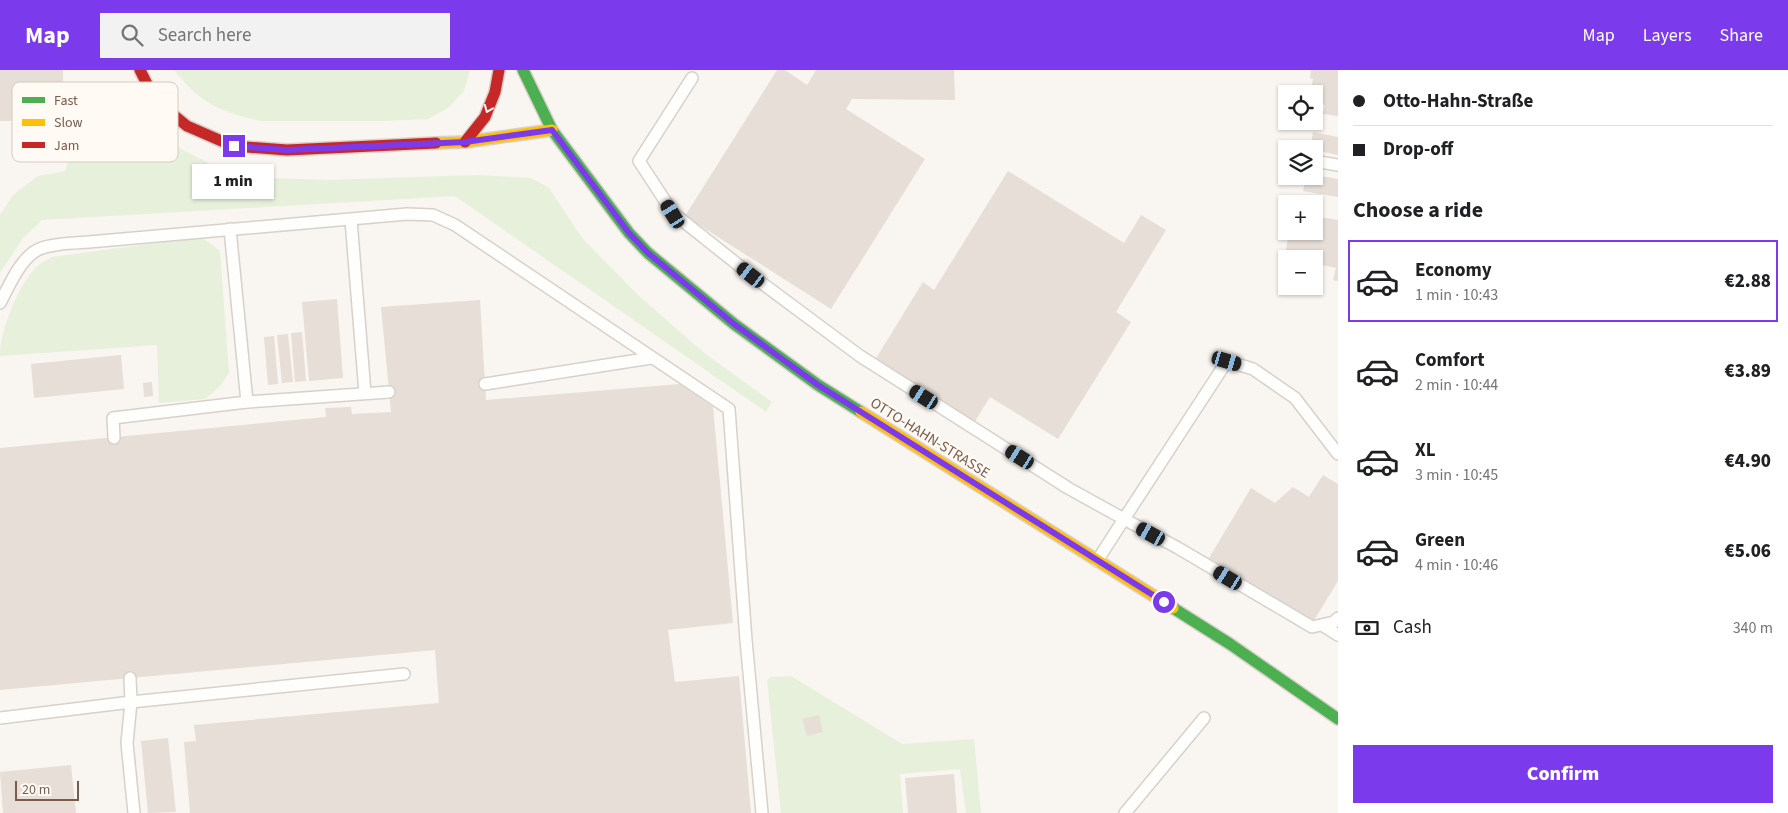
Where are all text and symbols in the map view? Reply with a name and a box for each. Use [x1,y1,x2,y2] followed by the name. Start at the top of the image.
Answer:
[100,13,450,58] search box
[25,18,70,53] text: Map
[118,21,146,49] icon: search
[158,22,251,49] text: Search here
[1583,23,1615,48] text: Map
[1643,23,1692,48] text: Layers
[1720,23,1763,48] text: Share
[12,82,178,162] legend
[1278,85,1323,295] map controls
[1278,85,1323,130] button: locate
[1383,88,1533,115] text: Otto-Hahn-Straße
[54,91,78,111] text: Fast
[484,104,495,113] one-way arrow
[54,113,83,133] text: Slow
[223,135,245,157] route end
[54,136,79,156] text: Jam
[1383,136,1453,163] text: Drop-off
[1278,140,1323,185] button: layers
[193,164,275,198] callout: 1 min
[213,170,253,192] text: 1 min
[1353,194,1483,226] text: Choose a ride
[1278,195,1323,240] button: +
[658,197,687,231] car
[1278,250,1323,295] button: −
[1415,257,1492,284] text: Economy
[1355,259,1400,304] icon: car
[734,260,767,290] car
[1725,268,1771,295] text: €2.88
[1415,284,1498,306] text: 1 min · 10:43
[1415,347,1485,374] text: Comfort
[1355,349,1400,394] icon: car
[1210,350,1243,372] car
[1725,358,1771,385] text: €3.89
[1415,374,1498,396] text: 2 min · 10:44
[907,383,940,411] car
[866,393,994,483] street label: OTTO-HAHN-STRASSE
[1415,437,1436,464] text: XL
[1355,439,1400,484] icon: car
[1003,443,1036,471] car
[1725,448,1771,475] text: €4.90
[1415,464,1498,486] text: 3 min · 10:45
[1134,520,1167,548] car
[1415,527,1465,554] text: Green
[1355,529,1400,574] icon: car
[1725,538,1771,565] text: €5.06
[1415,554,1498,576] text: 4 min · 10:46
[1211,564,1244,592] car
[1153,591,1175,613] route start
[1353,614,1381,642] icon: cash
[1393,614,1432,641] text: Cash
[1733,617,1773,639] text: 340 m
[1353,745,1773,803] button: Confirm
[15,778,79,801] scale bar
[22,780,50,800] text: 20 m

